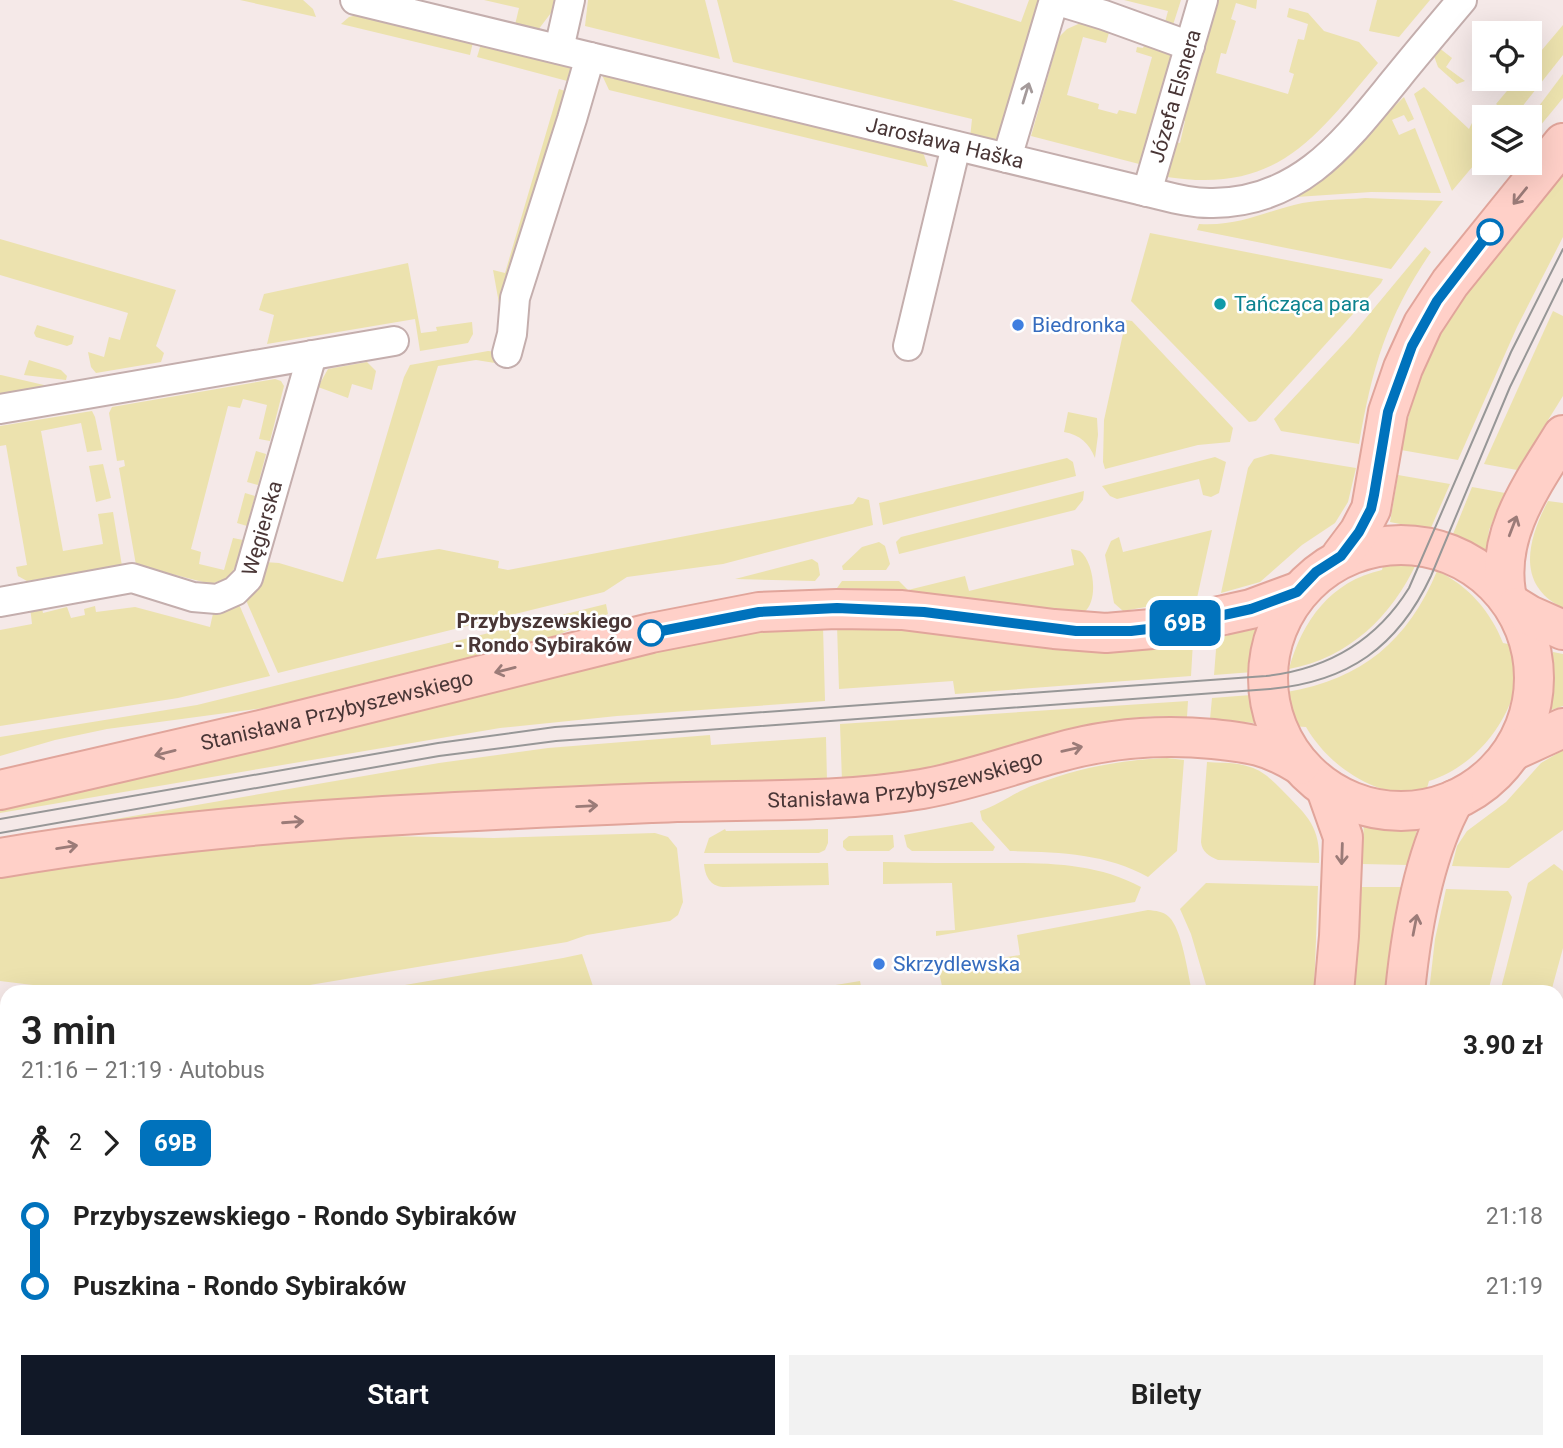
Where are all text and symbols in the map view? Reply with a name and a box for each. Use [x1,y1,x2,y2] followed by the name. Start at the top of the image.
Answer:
[1472,21,1542,175] map controls
[1472,21,1542,91] button: locate
[1144,27,1206,165] street label: Józefa Elsnera
[1021,82,1034,104] one-way arrow
[1472,105,1542,175] button: layers
[864,112,1026,174] street label: Jarosława Haška
[1512,186,1527,204] one-way arrow
[1477,219,1503,245] unlabelled marker
[1234,292,1370,316] place label: Tańcząca para
[1212,296,1228,312] marker: Tańcząca para
[1032,313,1126,337] place label: Biedronka
[1010,317,1026,333] marker: Biedronka
[237,478,287,578] street label: Węgierska
[1508,516,1521,537] one-way arrow
[1145,600,1225,646] line badge: 69B
[455,609,633,657] place label: Przybyszewskiego - Rondo Sybiraków
[1164,609,1206,637] text: 69B
[638,620,664,646] marker: Przybyszewskiego - Rondo Sybiraków
[494,664,517,677] one-way arrow
[198,666,476,755] street label: Stanisława Przybyszewskiego
[1060,742,1083,755] one-way arrow
[767,745,1046,813] street label: Stanisława Przybyszewskiego
[154,747,177,760] one-way arrow
[575,799,597,812] one-way arrow
[282,815,304,828] one-way arrow
[55,840,78,853] one-way arrow
[1336,842,1349,865] one-way arrow
[1409,914,1423,937] one-way arrow
[893,952,1020,976] place label: Skrzydlewska
[871,956,887,972] marker: Skrzydlewska
[21,1009,116,1053] text: 3 min
[1463,1030,1543,1060] text: 3.90 zł
[21,1057,265,1084] text: 21:16 – 21:19 · Autobus
[21,1124,59,1162] icon: walk
[92,1124,130,1162] icon: forward
[69,1129,82,1156] text: 2
[154,1129,197,1157] text: 69B
[73,1201,517,1231] text: Przybyszewskiego - Rondo Sybiraków
[1486,1203,1543,1230] text: 21:18
[73,1271,406,1301] text: Puszkina - Rondo Sybiraków
[1486,1273,1543,1300] text: 21:19
[21,1355,775,1435] button: Start
[789,1355,1543,1435] button: Bilety

